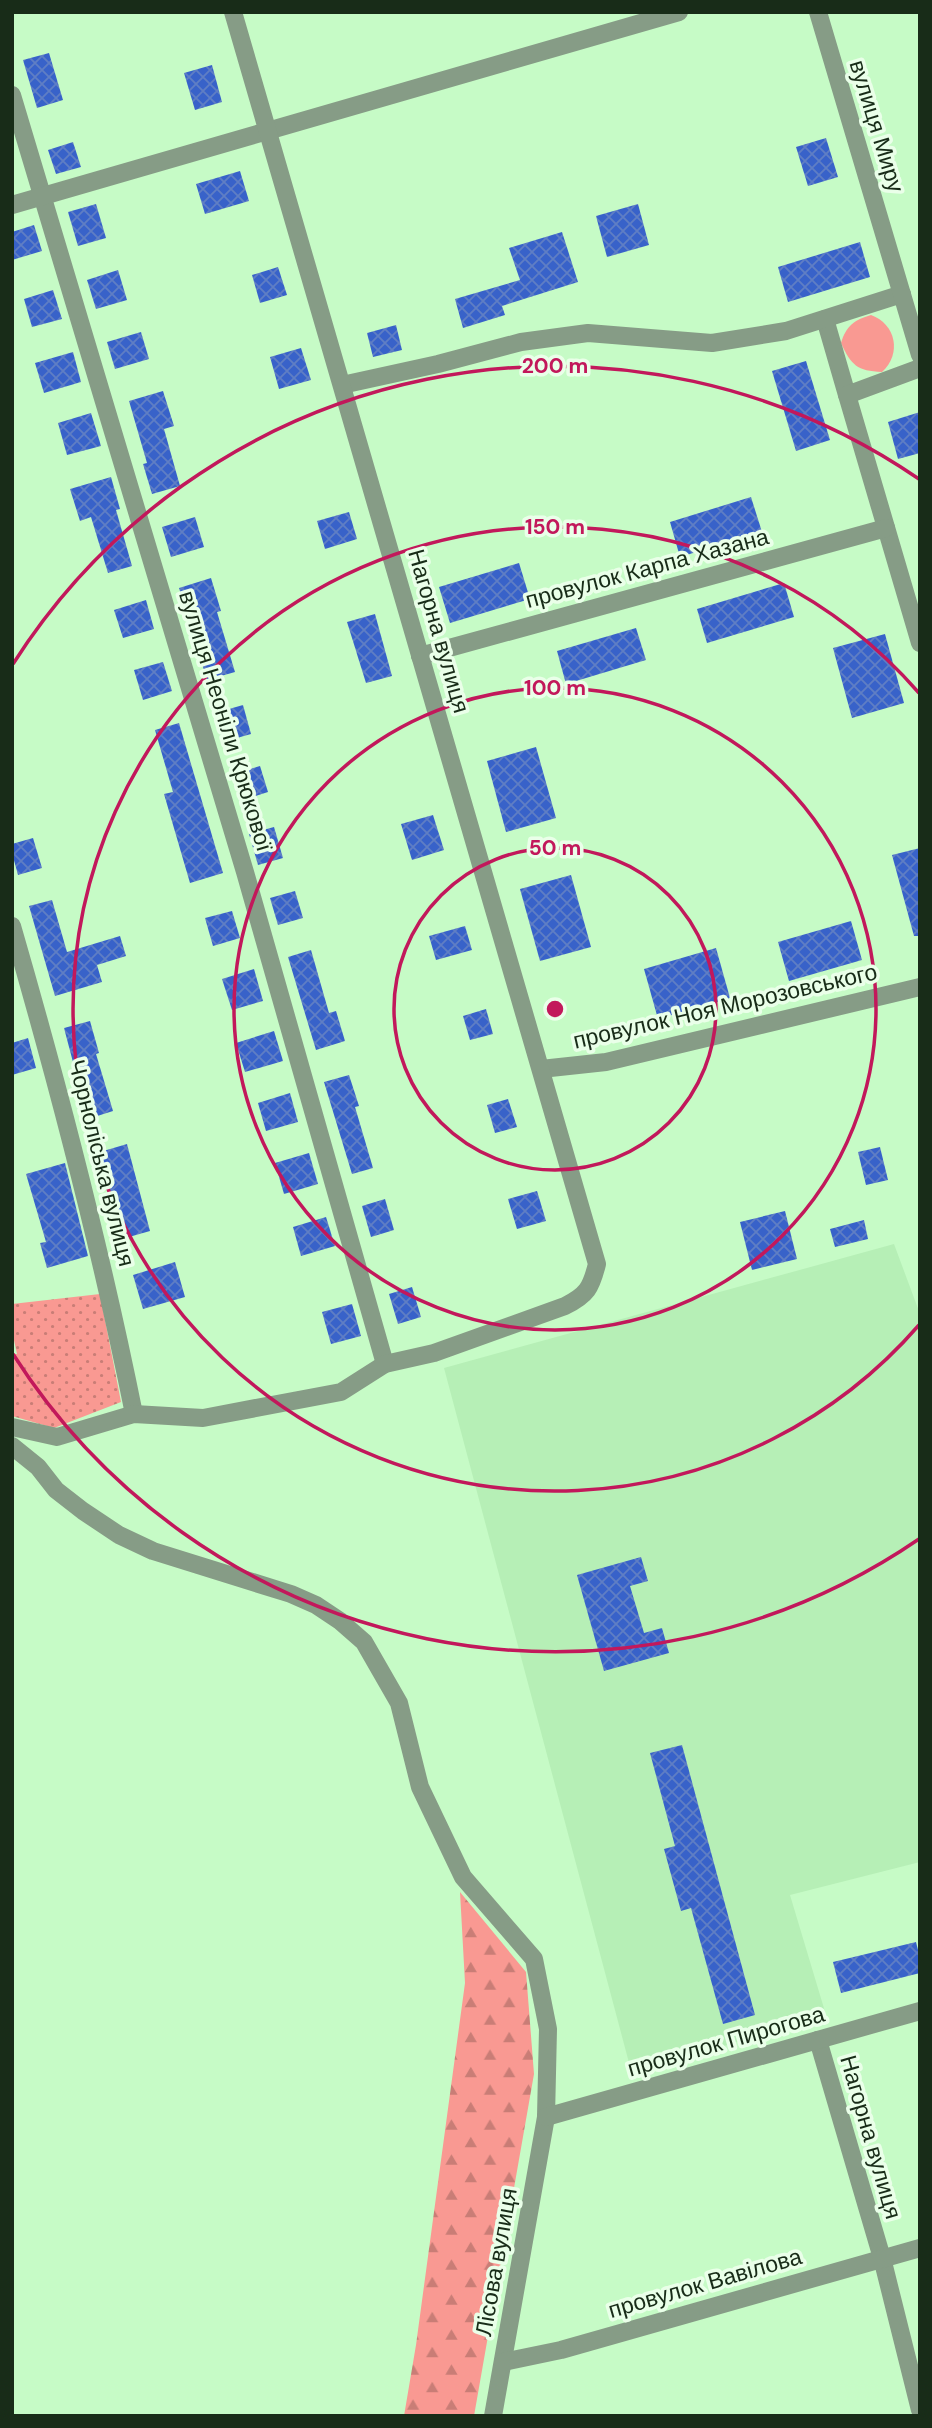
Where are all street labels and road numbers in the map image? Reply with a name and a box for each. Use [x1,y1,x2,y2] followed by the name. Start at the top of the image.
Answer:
[843,56,911,196] street label: вулиця Миру
[522,521,772,615] street label: провулок Карпа Хазана
[401,546,477,716] street label: Нагорна вулиця
[172,587,280,855] street label: вулиця Неоніли Крюкової
[570,956,880,1056] street label: провулок Ноя Морозовського
[62,1057,142,1269] street label: Чорноліська вулиця
[624,1998,828,2084] street label: провулок Пирогова
[833,2052,909,2222] street label: Нагорна вулиця
[468,2185,524,2339] street label: Лісова вулиця
[605,2241,805,2325] street label: провулок Вавілова

